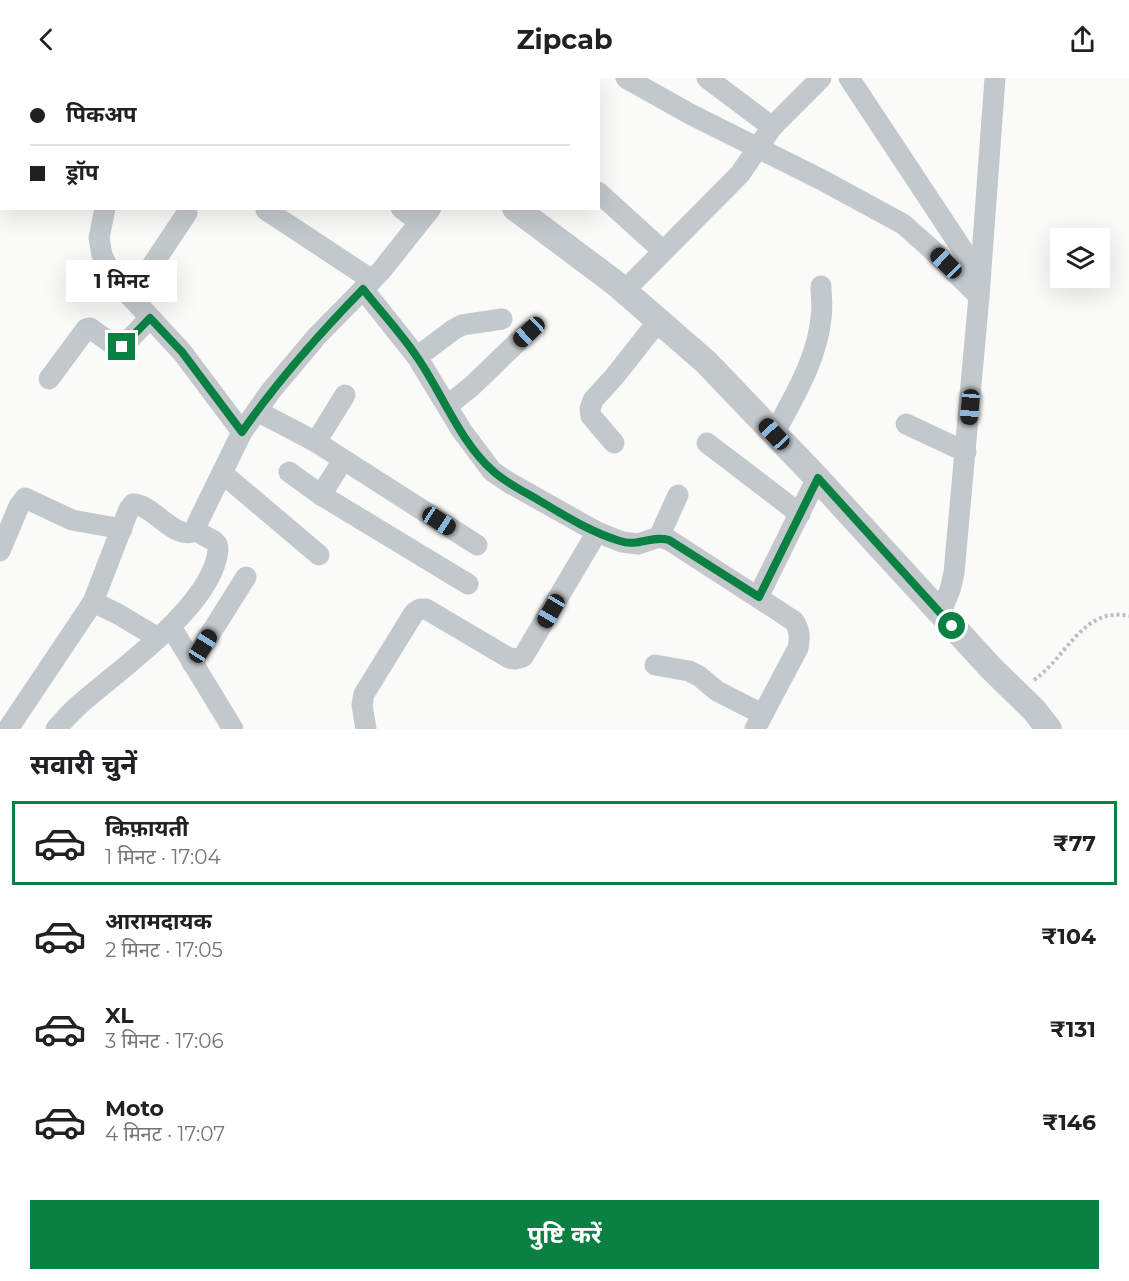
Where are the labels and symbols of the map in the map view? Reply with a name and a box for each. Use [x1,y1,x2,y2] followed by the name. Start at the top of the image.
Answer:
[927,244,965,282] car
[66,260,178,302] callout: 1 मिनट
[510,313,548,351] car
[108,333,135,360] route end
[959,388,981,426] car
[755,415,793,453] car
[419,504,459,538] car
[534,591,568,631] car
[938,612,965,639] route start
[186,626,220,666] car

